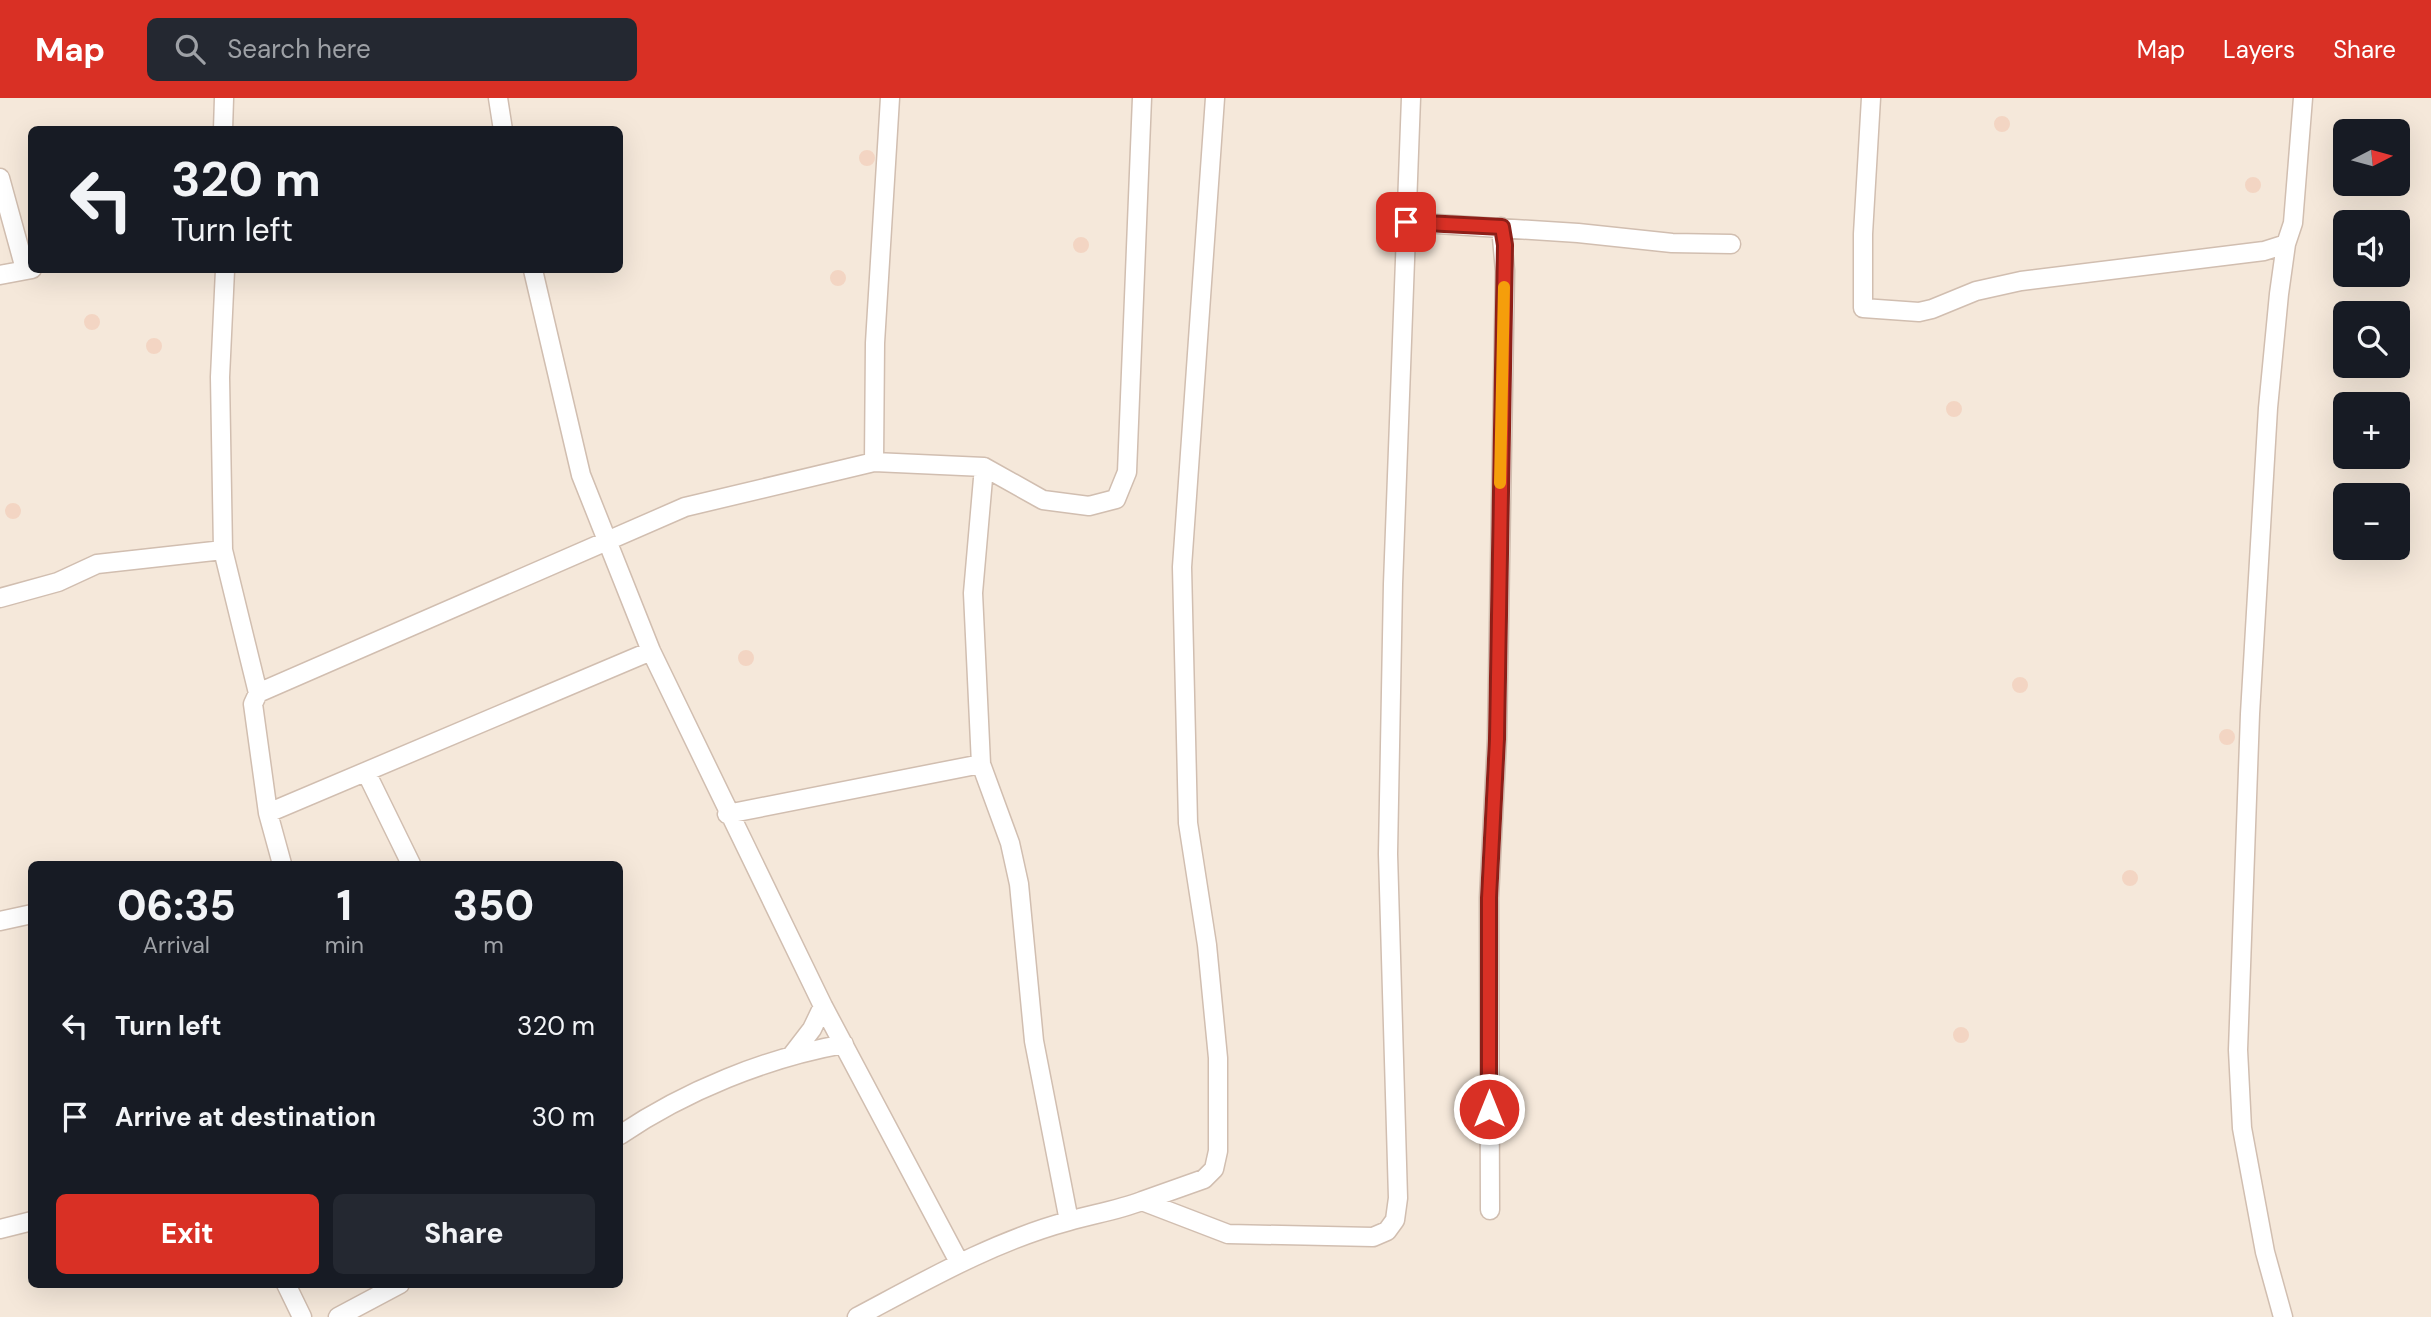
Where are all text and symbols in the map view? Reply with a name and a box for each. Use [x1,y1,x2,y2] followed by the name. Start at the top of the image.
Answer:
[147,18,637,81] search box
[35,28,105,71] text: Map
[171,30,209,68] icon: search
[227,32,371,66] text: Search here
[2137,34,2185,65] text: Map
[2223,34,2295,65] text: Layers
[2333,34,2396,65] text: Share
[2333,119,2410,196] north arrow
[2333,119,2410,560] map controls
[171,147,321,211] text: 320 m
[56,154,147,245] icon: left
[1376,192,1436,252] pin
[1387,203,1425,241] icon: arrive
[171,209,293,251] text: Turn left
[2333,210,2410,287] button: sound
[2333,301,2410,378] button: search
[2333,392,2410,469] button: +
[2333,483,2410,560] button: −
[117,878,236,933] text: 06:35
[337,878,352,933] text: 1
[453,878,534,933] text: 350
[143,930,210,960] text: Arrival
[325,930,364,960] text: min
[483,930,504,960] text: m
[56,1007,94,1045] icon: left
[115,1009,222,1043] text: Turn left
[517,1009,595,1043] text: 320 m
[1452,1072,1526,1146] position arrow
[56,1098,94,1136] icon: arrive
[115,1100,376,1134] text: Arrive at destination
[532,1100,595,1134] text: 30 m
[56,1194,319,1274] button: Exit
[333,1194,595,1274] button: Share

